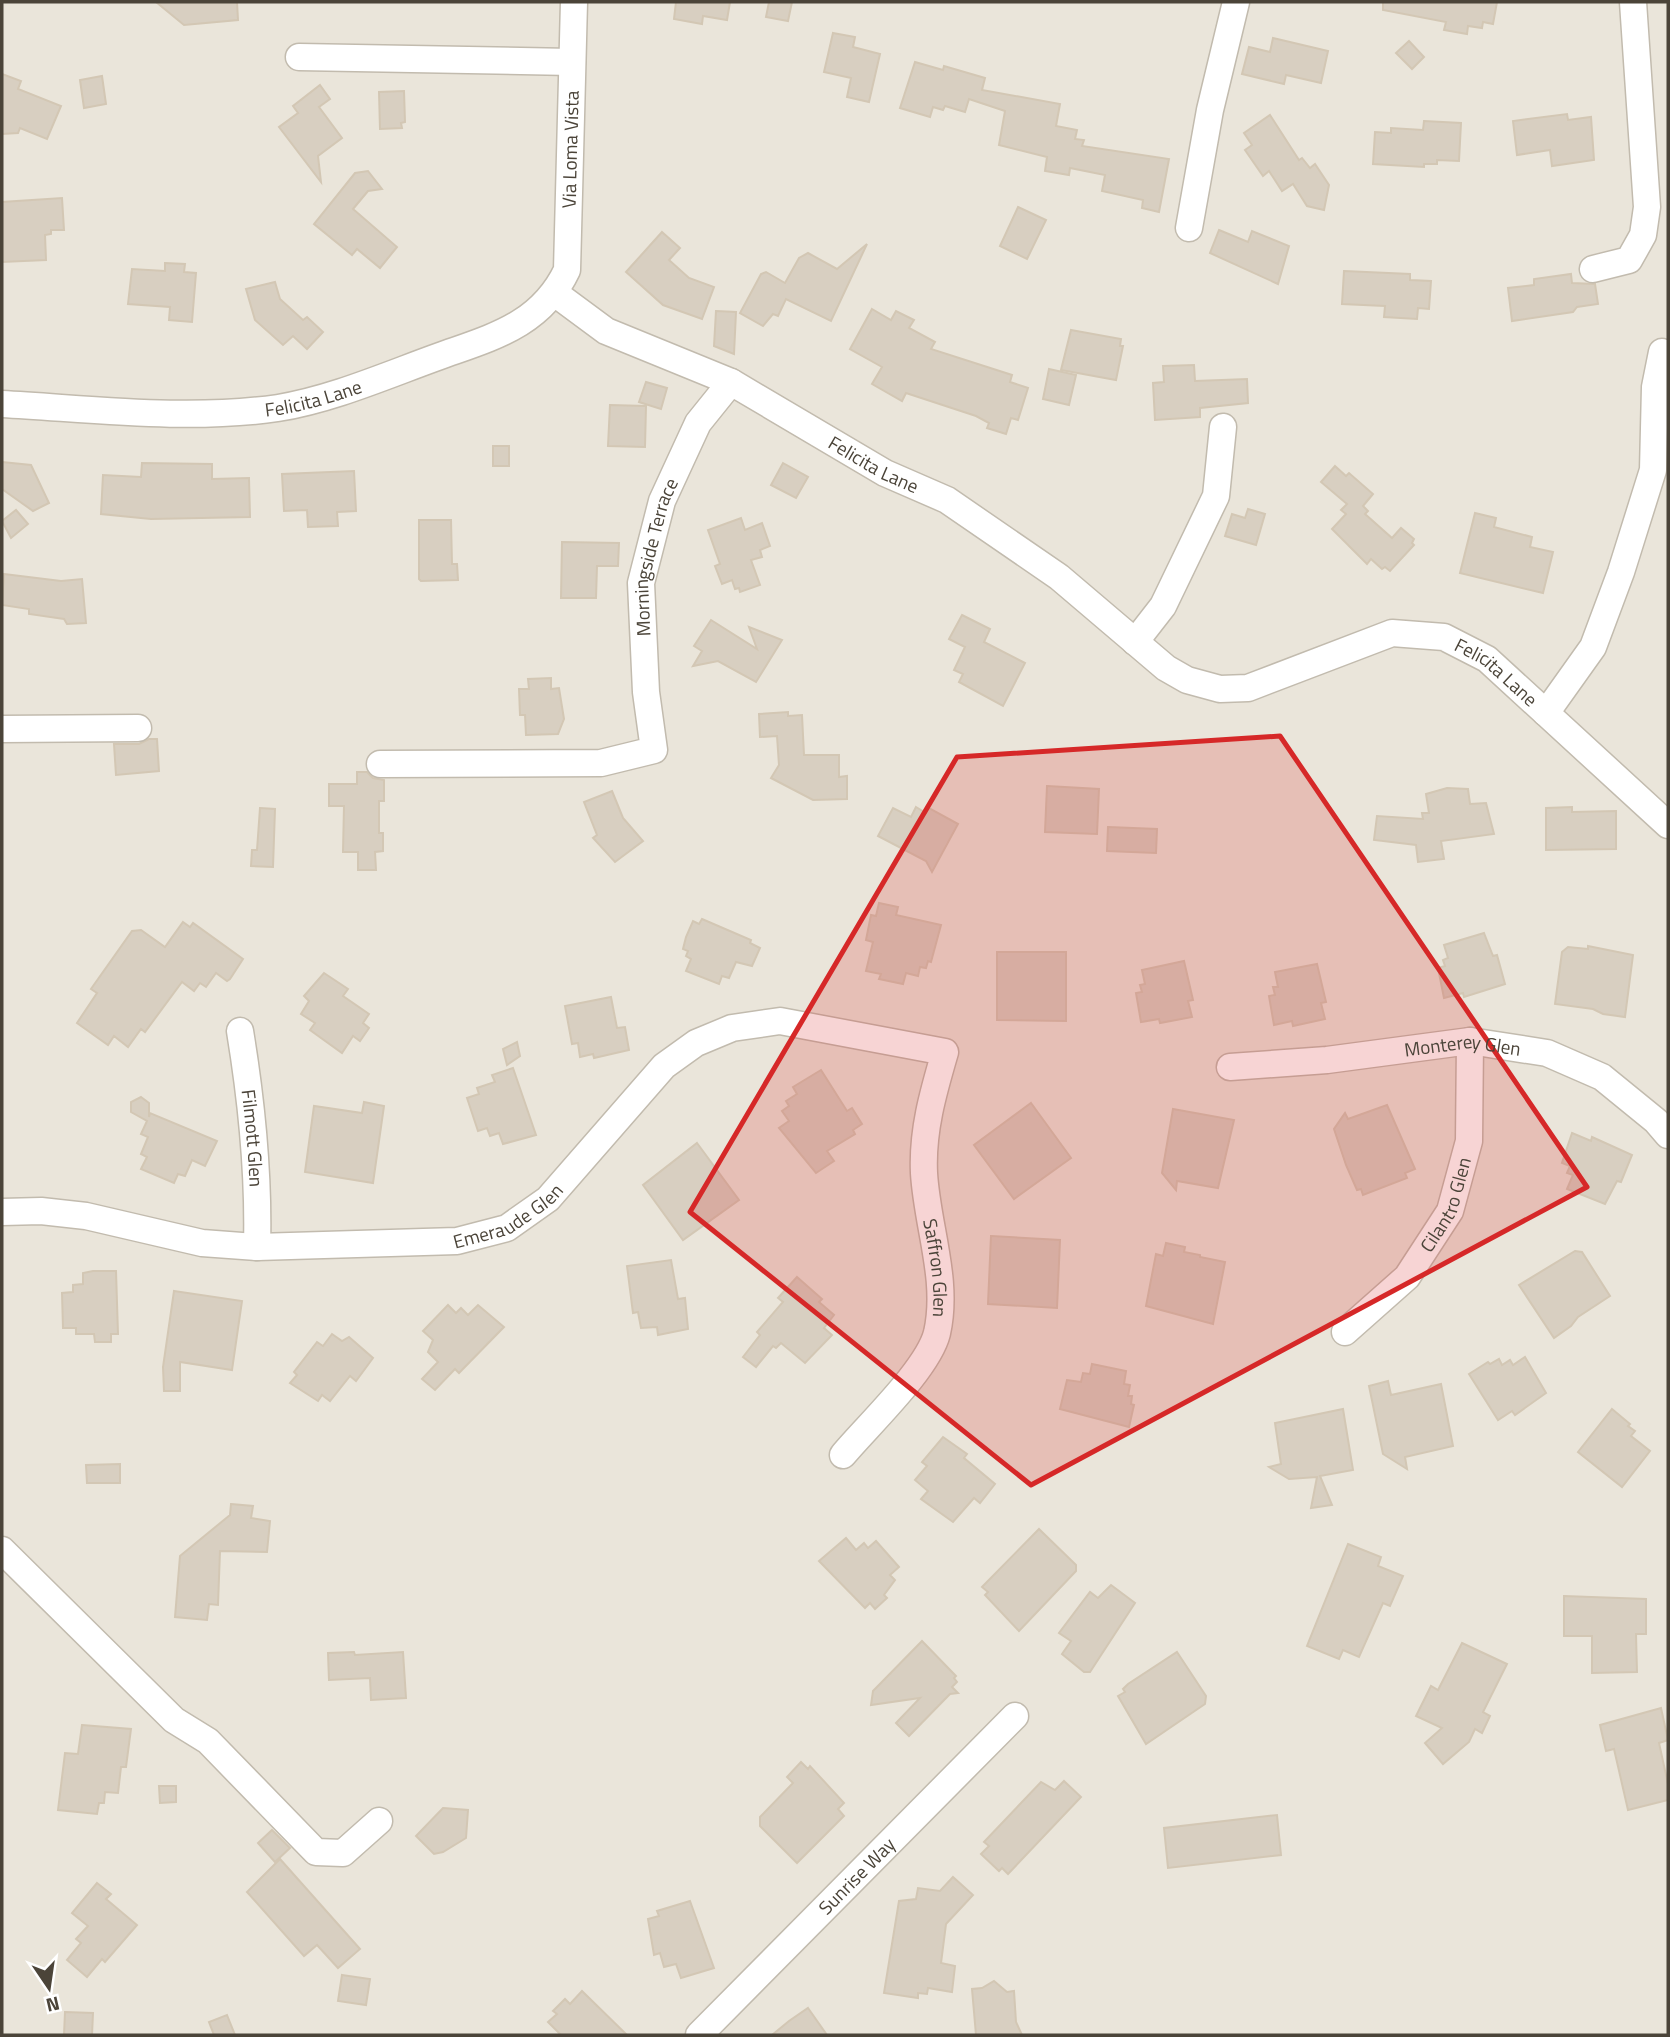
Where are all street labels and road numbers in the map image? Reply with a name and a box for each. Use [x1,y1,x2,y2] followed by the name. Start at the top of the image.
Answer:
[554,90,586,209] street label: Via Loma Vista
[263,371,365,424] street label: Felicita Lane
[823,428,924,500] street label: Felicita Lane
[626,473,685,637] street label: Morningside Terrace
[1450,630,1545,713] street label: Felicita Lane
[1402,1026,1523,1064] street label: Monterey Glen
[235,1088,272,1187] street label: Filmott Glen
[1412,1154,1478,1258] street label: Cilantro Glen
[450,1177,569,1255] street label: Emeraude Glen
[916,1216,956,1318] street label: Saffron Glen
[811,1830,901,1921] street label: Sunrise Way

